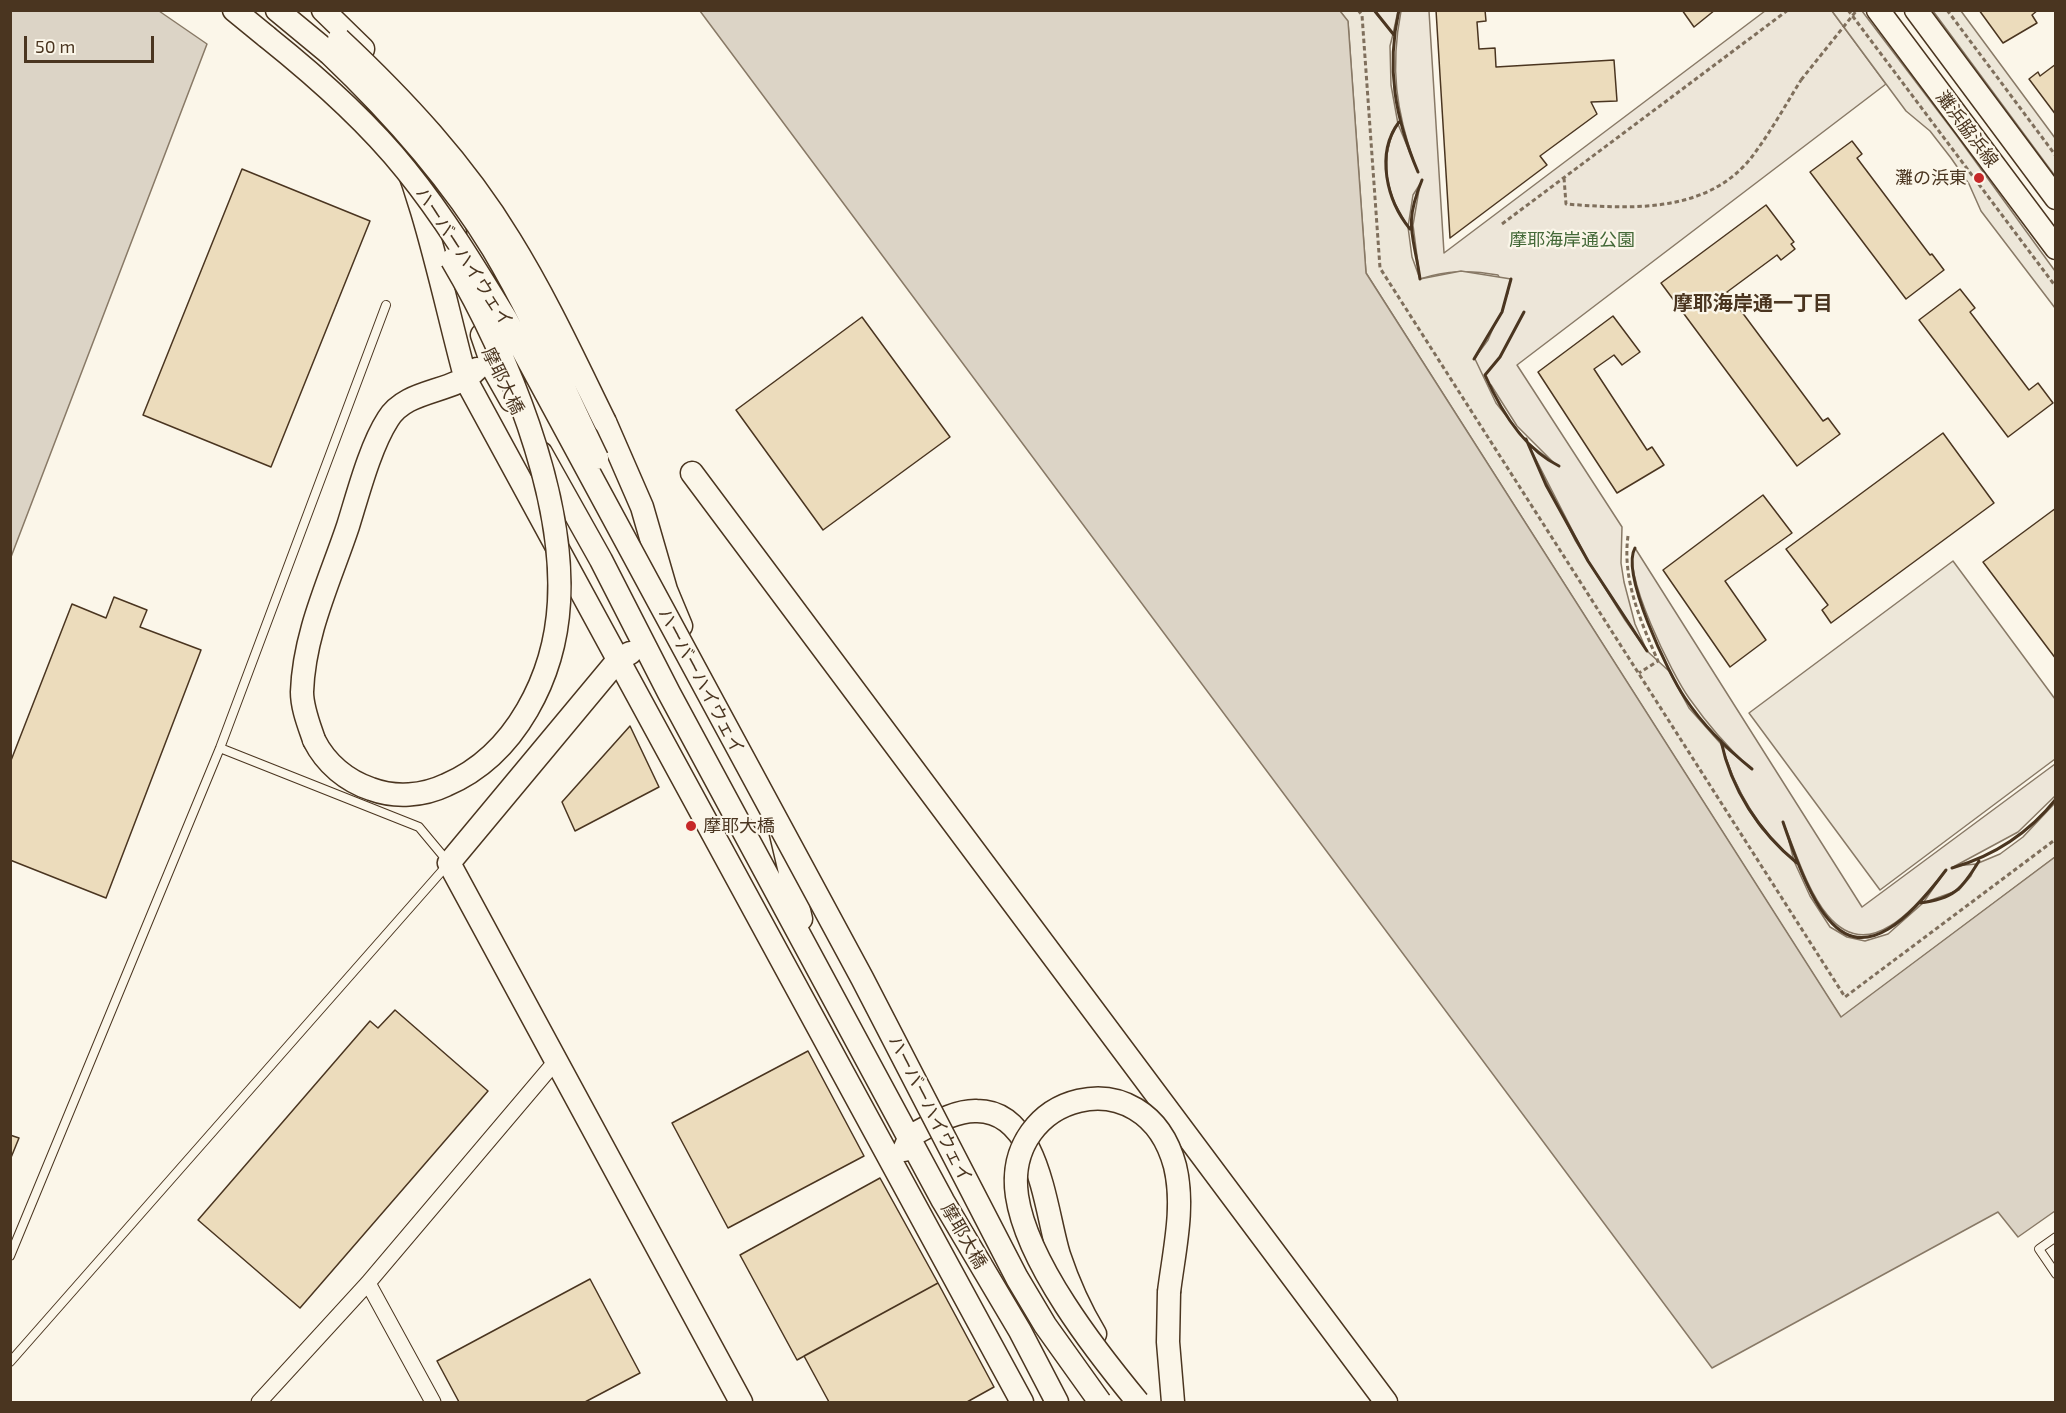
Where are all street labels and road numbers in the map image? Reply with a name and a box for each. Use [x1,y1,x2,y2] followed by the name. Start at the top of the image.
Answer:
[1931,87,2003,171] street label: 灘浜脇浜線
[411,183,517,331] street label: ハーバーハイウェイ
[478,344,528,418] street label: 摩耶大橋
[653,604,749,758] street label: ハーバーハイウェイ
[884,1032,976,1186] street label: ハーバーハイウェイ
[937,1199,991,1273] street label: 摩耶大橋

